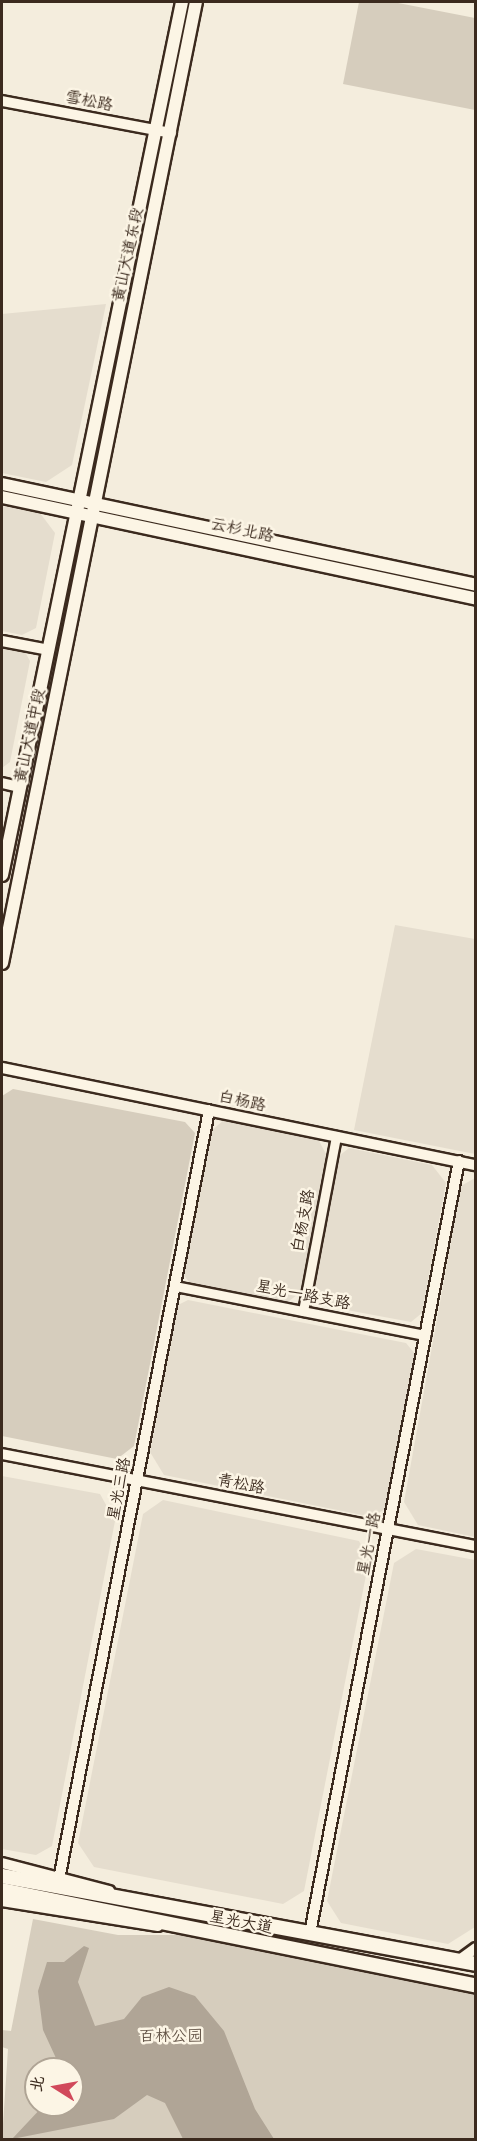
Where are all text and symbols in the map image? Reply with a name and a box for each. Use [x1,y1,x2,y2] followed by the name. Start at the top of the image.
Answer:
[64,88,114,116] street label: 雪松路
[110,206,148,304] street label: 黄山大道东段
[209,515,275,547] street label: 云杉北路
[12,687,50,785] street label: 黄山大道中段
[217,1088,267,1116] street label: 白杨路
[288,1188,320,1254] street label: 白杨支路
[254,1277,352,1315] street label: 星光一路支路
[104,1456,136,1522] street label: 星光三路
[216,1471,266,1499] street label: 青松路
[354,1511,386,1577] street label: 星光一路
[208,1907,274,1939] street label: 星光大道
[139,2027,203,2047] park label: 百林公园
[24,2057,84,2117] north arrow
[24,2074,52,2094] text: 北

